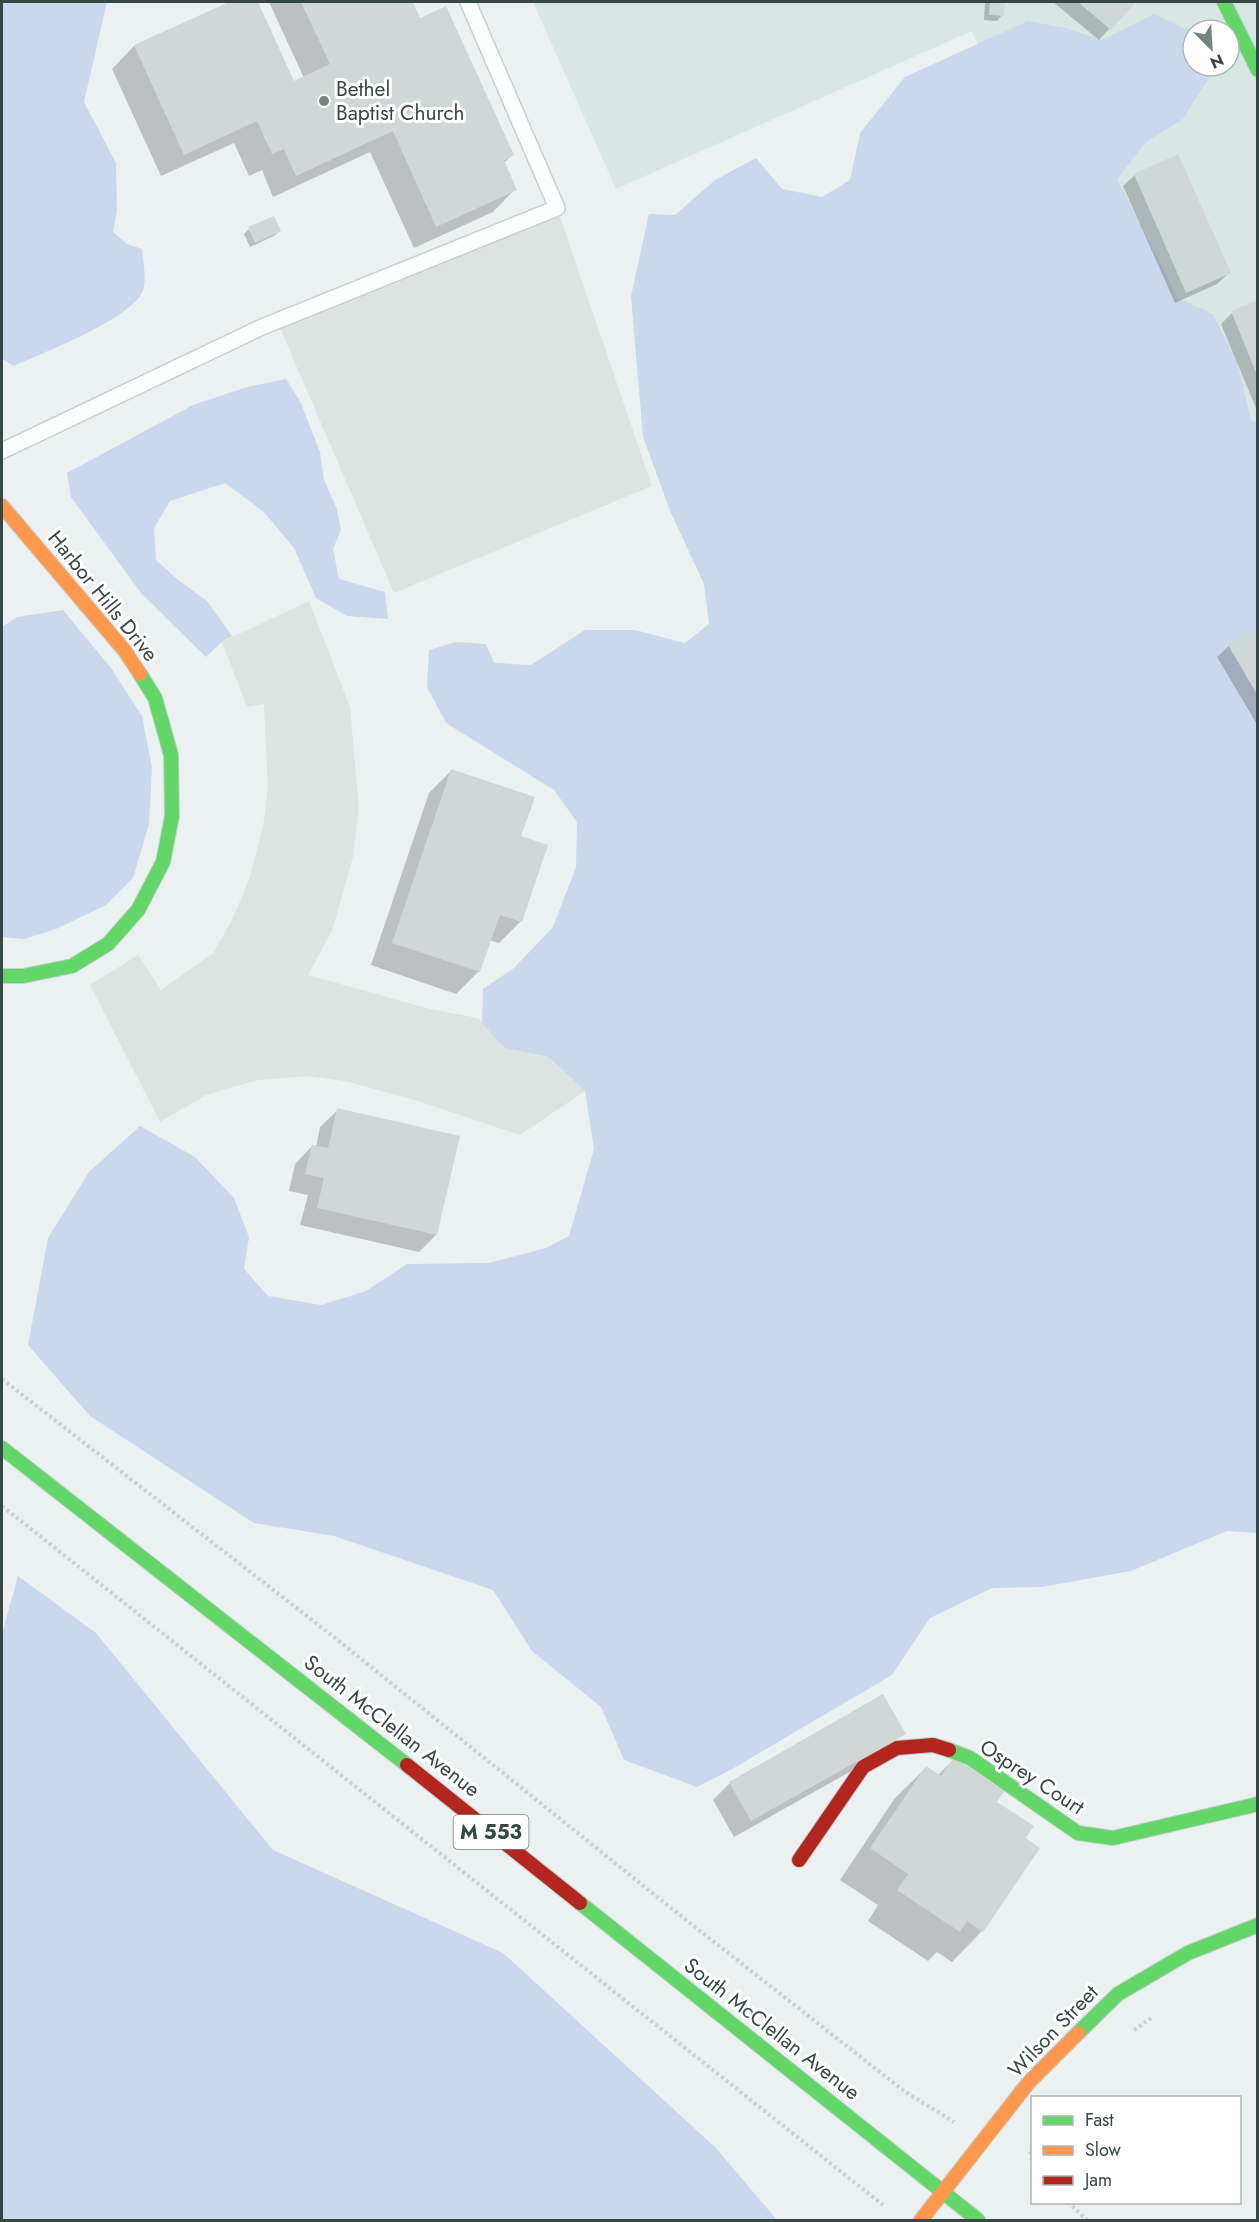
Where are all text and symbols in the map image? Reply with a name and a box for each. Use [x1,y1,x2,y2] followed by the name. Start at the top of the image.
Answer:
[1181,18,1241,78] north arrow
[1206,48,1227,74] text: N
[336,74,464,128] place label: Bethel Baptist Church
[317,94,331,108] marker: Bethel Baptist Church
[41,524,165,668] street label: Harbor Hills Drive
[298,1648,486,1804] street label: South McClellan Avenue
[974,1732,1090,1822] street label: Osprey Court
[454,1815,528,1849] road number: M 553
[678,1951,866,2107] street label: South McClellan Avenue
[1001,1978,1105,2084] street label: Wilson Street
[1031,2096,1241,2204] legend
[1085,2107,1114,2133] text: Fast
[1085,2137,1122,2163] text: Slow
[1083,2167,1112,2193] text: Jam

